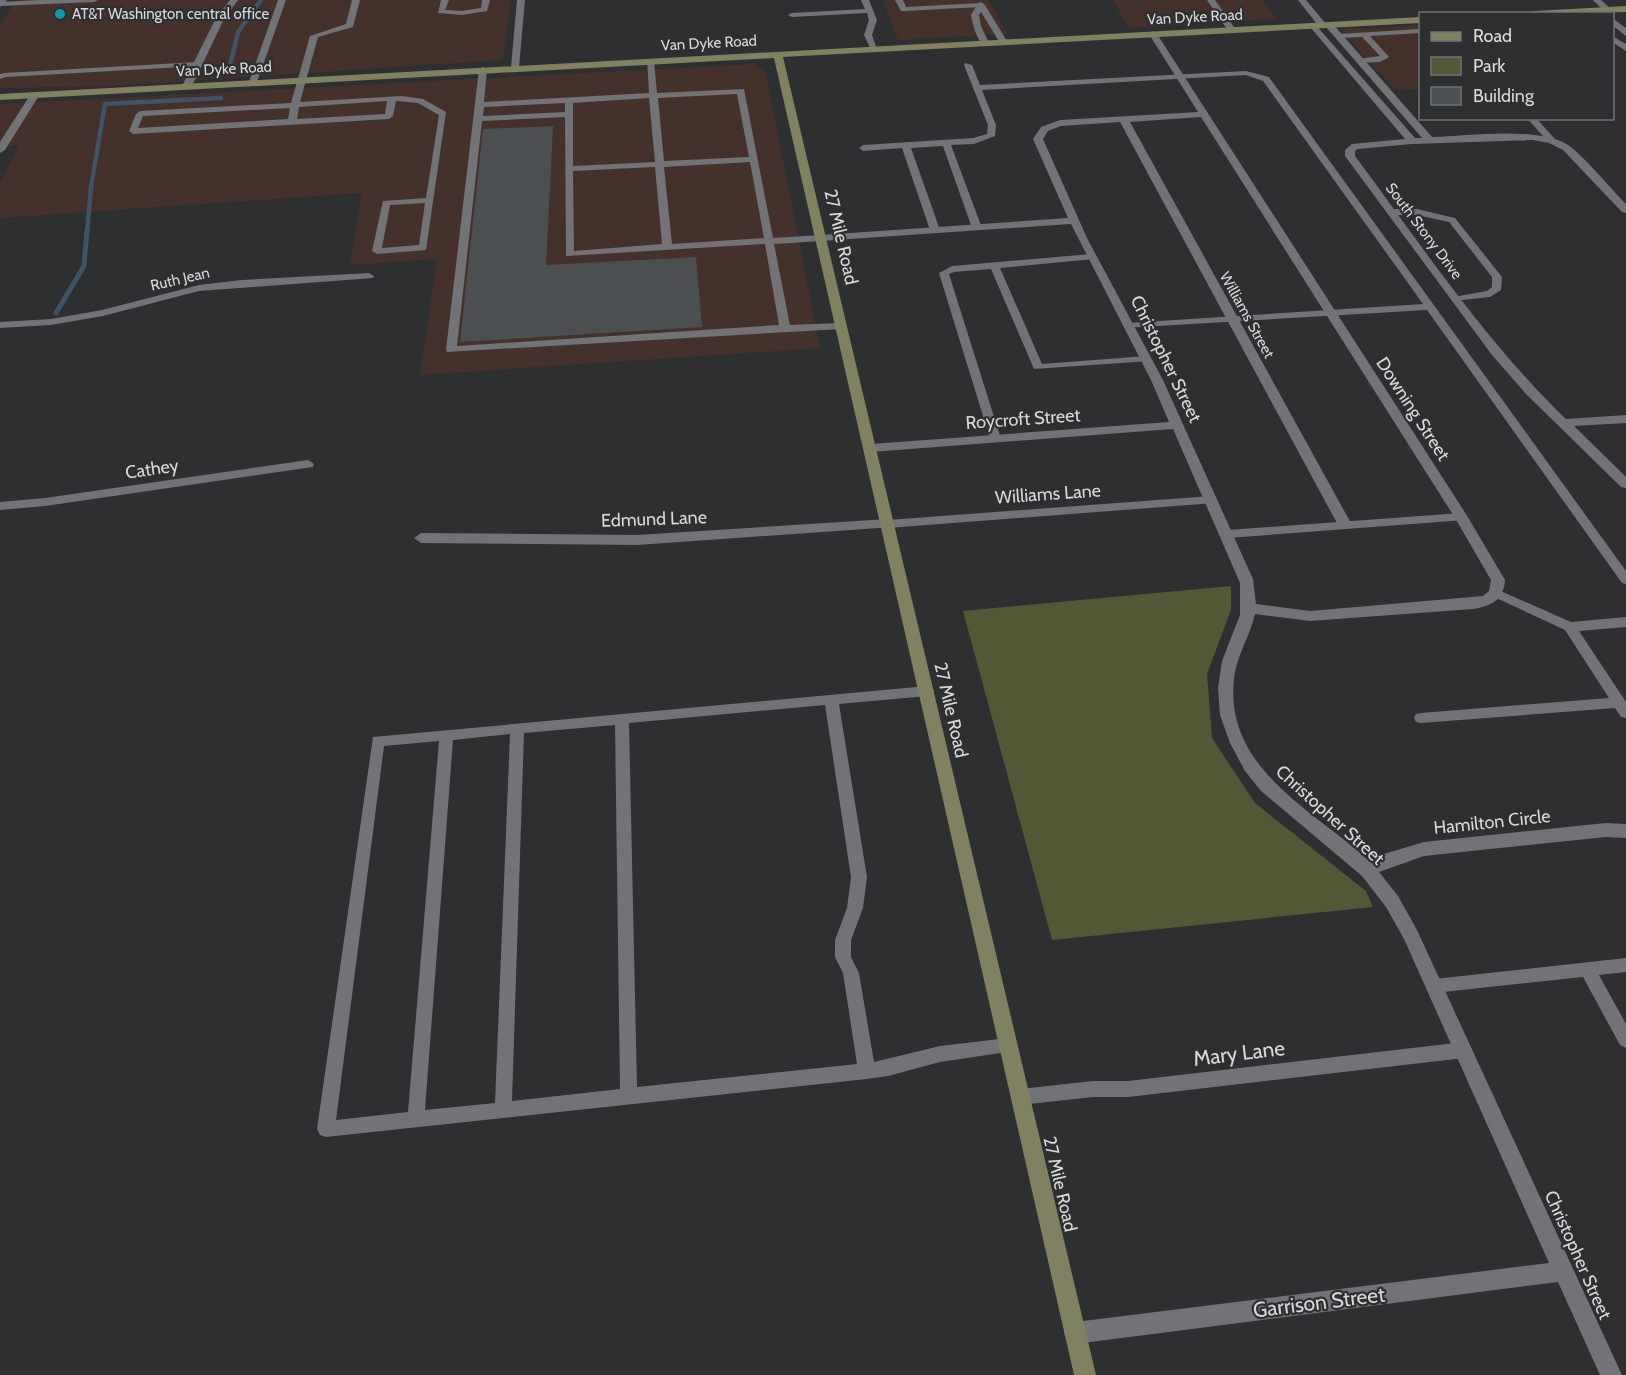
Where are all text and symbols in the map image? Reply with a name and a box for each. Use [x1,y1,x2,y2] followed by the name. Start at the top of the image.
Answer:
[72,5,270,23] place label: AT&T Washington central office
[1147,6,1243,28] street label: Van Dyke Road
[53,7,67,21] marker: AT&T Washington central office
[1419,12,1614,120] legend
[1473,25,1512,47] text: Road
[661,32,757,54] street label: Van Dyke Road
[1473,55,1506,77] text: Park
[176,58,272,80] street label: Van Dyke Road
[1473,85,1535,107] text: Building
[1382,179,1466,283] street label: South Stony Drive
[819,187,863,287] street label: 27 Mile Road
[149,263,211,295] street label: Ruth Jean
[1216,269,1278,361] street label: Williams Street
[1126,292,1206,426] street label: Christopher Street
[1371,353,1455,465] street label: Downing Street
[965,404,1081,434] street label: Roycroft Street
[124,454,180,484] street label: Cathey
[994,479,1102,509] street label: Williams Lane
[601,506,707,532] street label: Edmund Lane
[929,660,973,760] street label: 27 Mile Road
[1271,760,1389,870] street label: Christopher Street
[1432,805,1552,839] street label: Hamilton Circle
[1192,1035,1286,1071] street label: Mary Lane
[1038,1134,1082,1234] street label: 27 Mile Road
[1540,1187,1616,1323] street label: Christopher Street
[1252,1282,1386,1322] street label: Garrison Street

